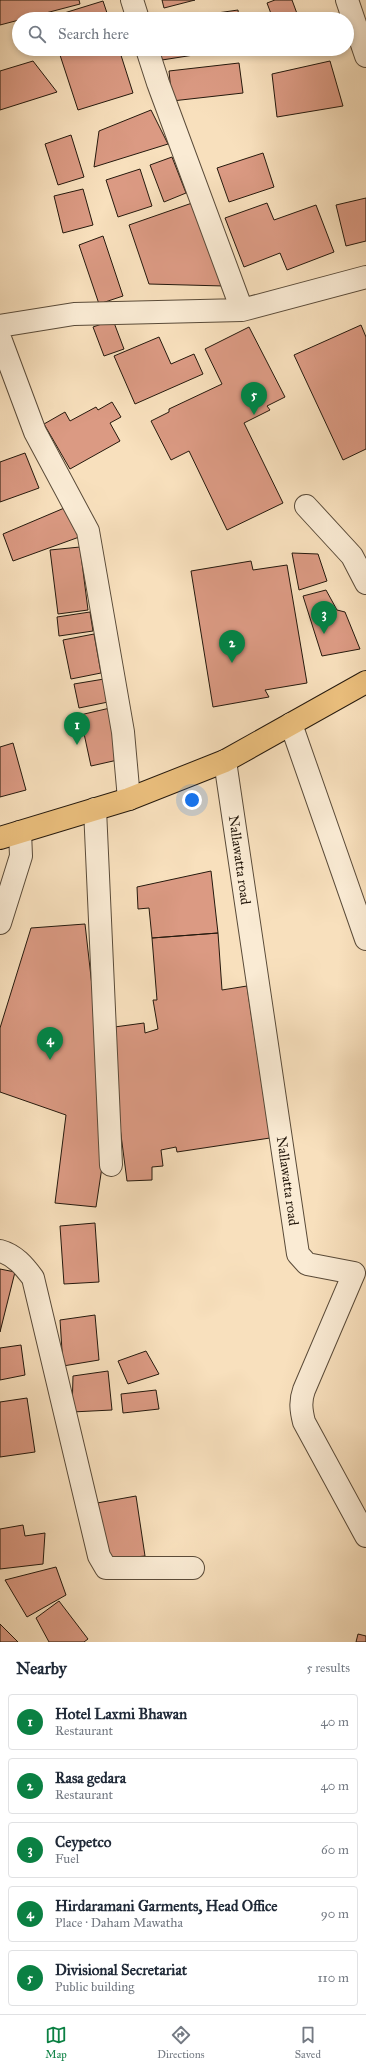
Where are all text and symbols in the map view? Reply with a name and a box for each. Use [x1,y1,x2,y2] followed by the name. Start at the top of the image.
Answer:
[12,12,354,56] search box
[26,23,48,45] icon: search
[58,25,129,43] text: Search here
[241,382,267,415] pin: 5
[311,601,337,634] pin: 3
[219,630,245,663] pin: 2
[64,712,90,745] pin: 1
[182,790,202,810] your location
[225,814,254,906] street label: Nallawatta road
[37,1027,63,1060] pin: 4
[273,1135,302,1227] street label: Nallawatta road
[16,1658,67,1679] text: Nearby
[306,1660,350,1676] text: 5 results
[55,1705,187,1723] text: Hotel Laxmi Bhawan
[27,1714,33,1730] text: 1
[320,1714,349,1730] text: 40 m
[55,1723,113,1739] text: Restaurant
[55,1769,126,1787] text: Rasa gedara
[27,1778,33,1794] text: 2
[320,1778,349,1794] text: 40 m
[55,1787,113,1803] text: Restaurant
[55,1833,111,1851] text: Ceypetco
[27,1842,33,1858] text: 3
[321,1842,349,1858] text: 60 m
[55,1851,79,1867] text: Fuel
[55,1897,278,1915] text: Hirdaramani Garments, Head Office
[26,1906,34,1922] text: 4
[321,1906,349,1922] text: 90 m
[55,1915,183,1931] text: Place · Daham Mawatha
[55,1961,187,1979] text: Divisional Secretariat
[27,1970,33,1986] text: 5
[317,1970,349,1986] text: 110 m
[55,1979,134,1995] text: Public building
[45,2024,67,2061] tab: Map
[157,2024,205,2061] tab: Directions
[295,2024,321,2061] tab: Saved

